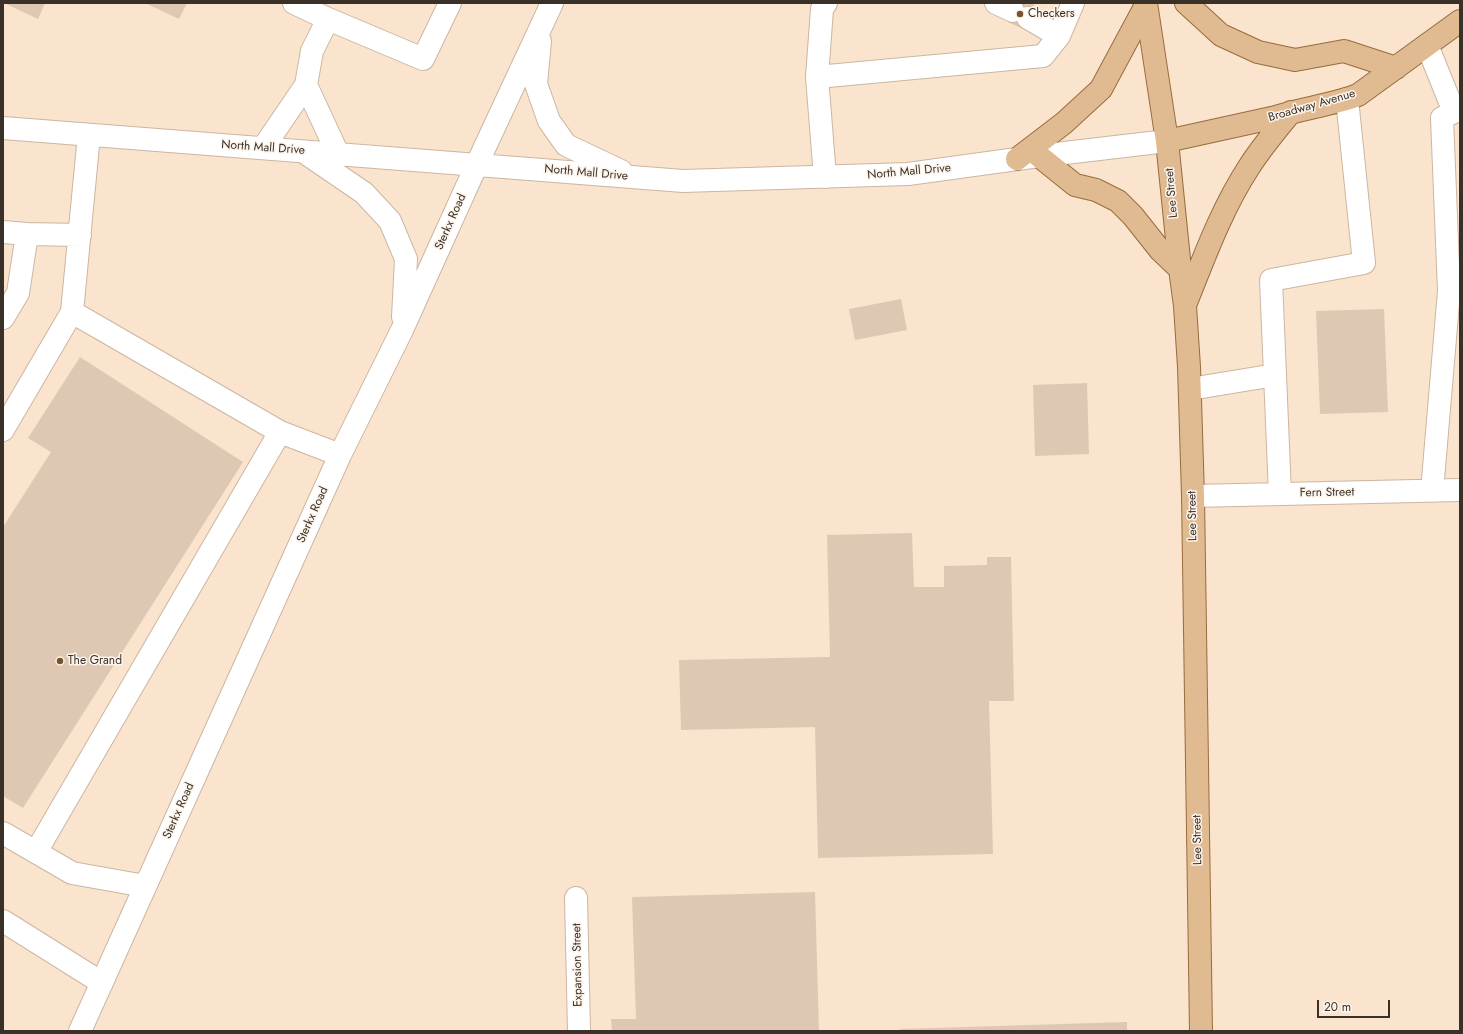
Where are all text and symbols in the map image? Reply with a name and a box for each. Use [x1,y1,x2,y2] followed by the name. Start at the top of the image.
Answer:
[1028,7,1075,21] place label: Checkers
[1015,9,1025,19] marker: Checkers
[1267,87,1357,125] street label: Broadway Avenue
[221,138,305,158] street label: North Mall Drive
[867,161,951,183] street label: North Mall Drive
[544,162,628,184] street label: North Mall Drive
[1163,167,1181,219] street label: Lee Street
[432,192,470,252] street label: Sterkx Road
[294,485,332,545] street label: Sterkx Road
[1300,485,1354,501] street label: Fern Street
[1185,491,1201,541] street label: Lee Street
[68,654,122,668] place label: The Grand
[55,656,65,666] marker: The Grand
[160,781,198,841] street label: Sterkx Road
[1190,815,1206,865] street label: Lee Street
[570,923,586,1007] street label: Expansion Street
[1319,992,1392,1018] scale bar
[1324,998,1351,1016] text: 20 m

